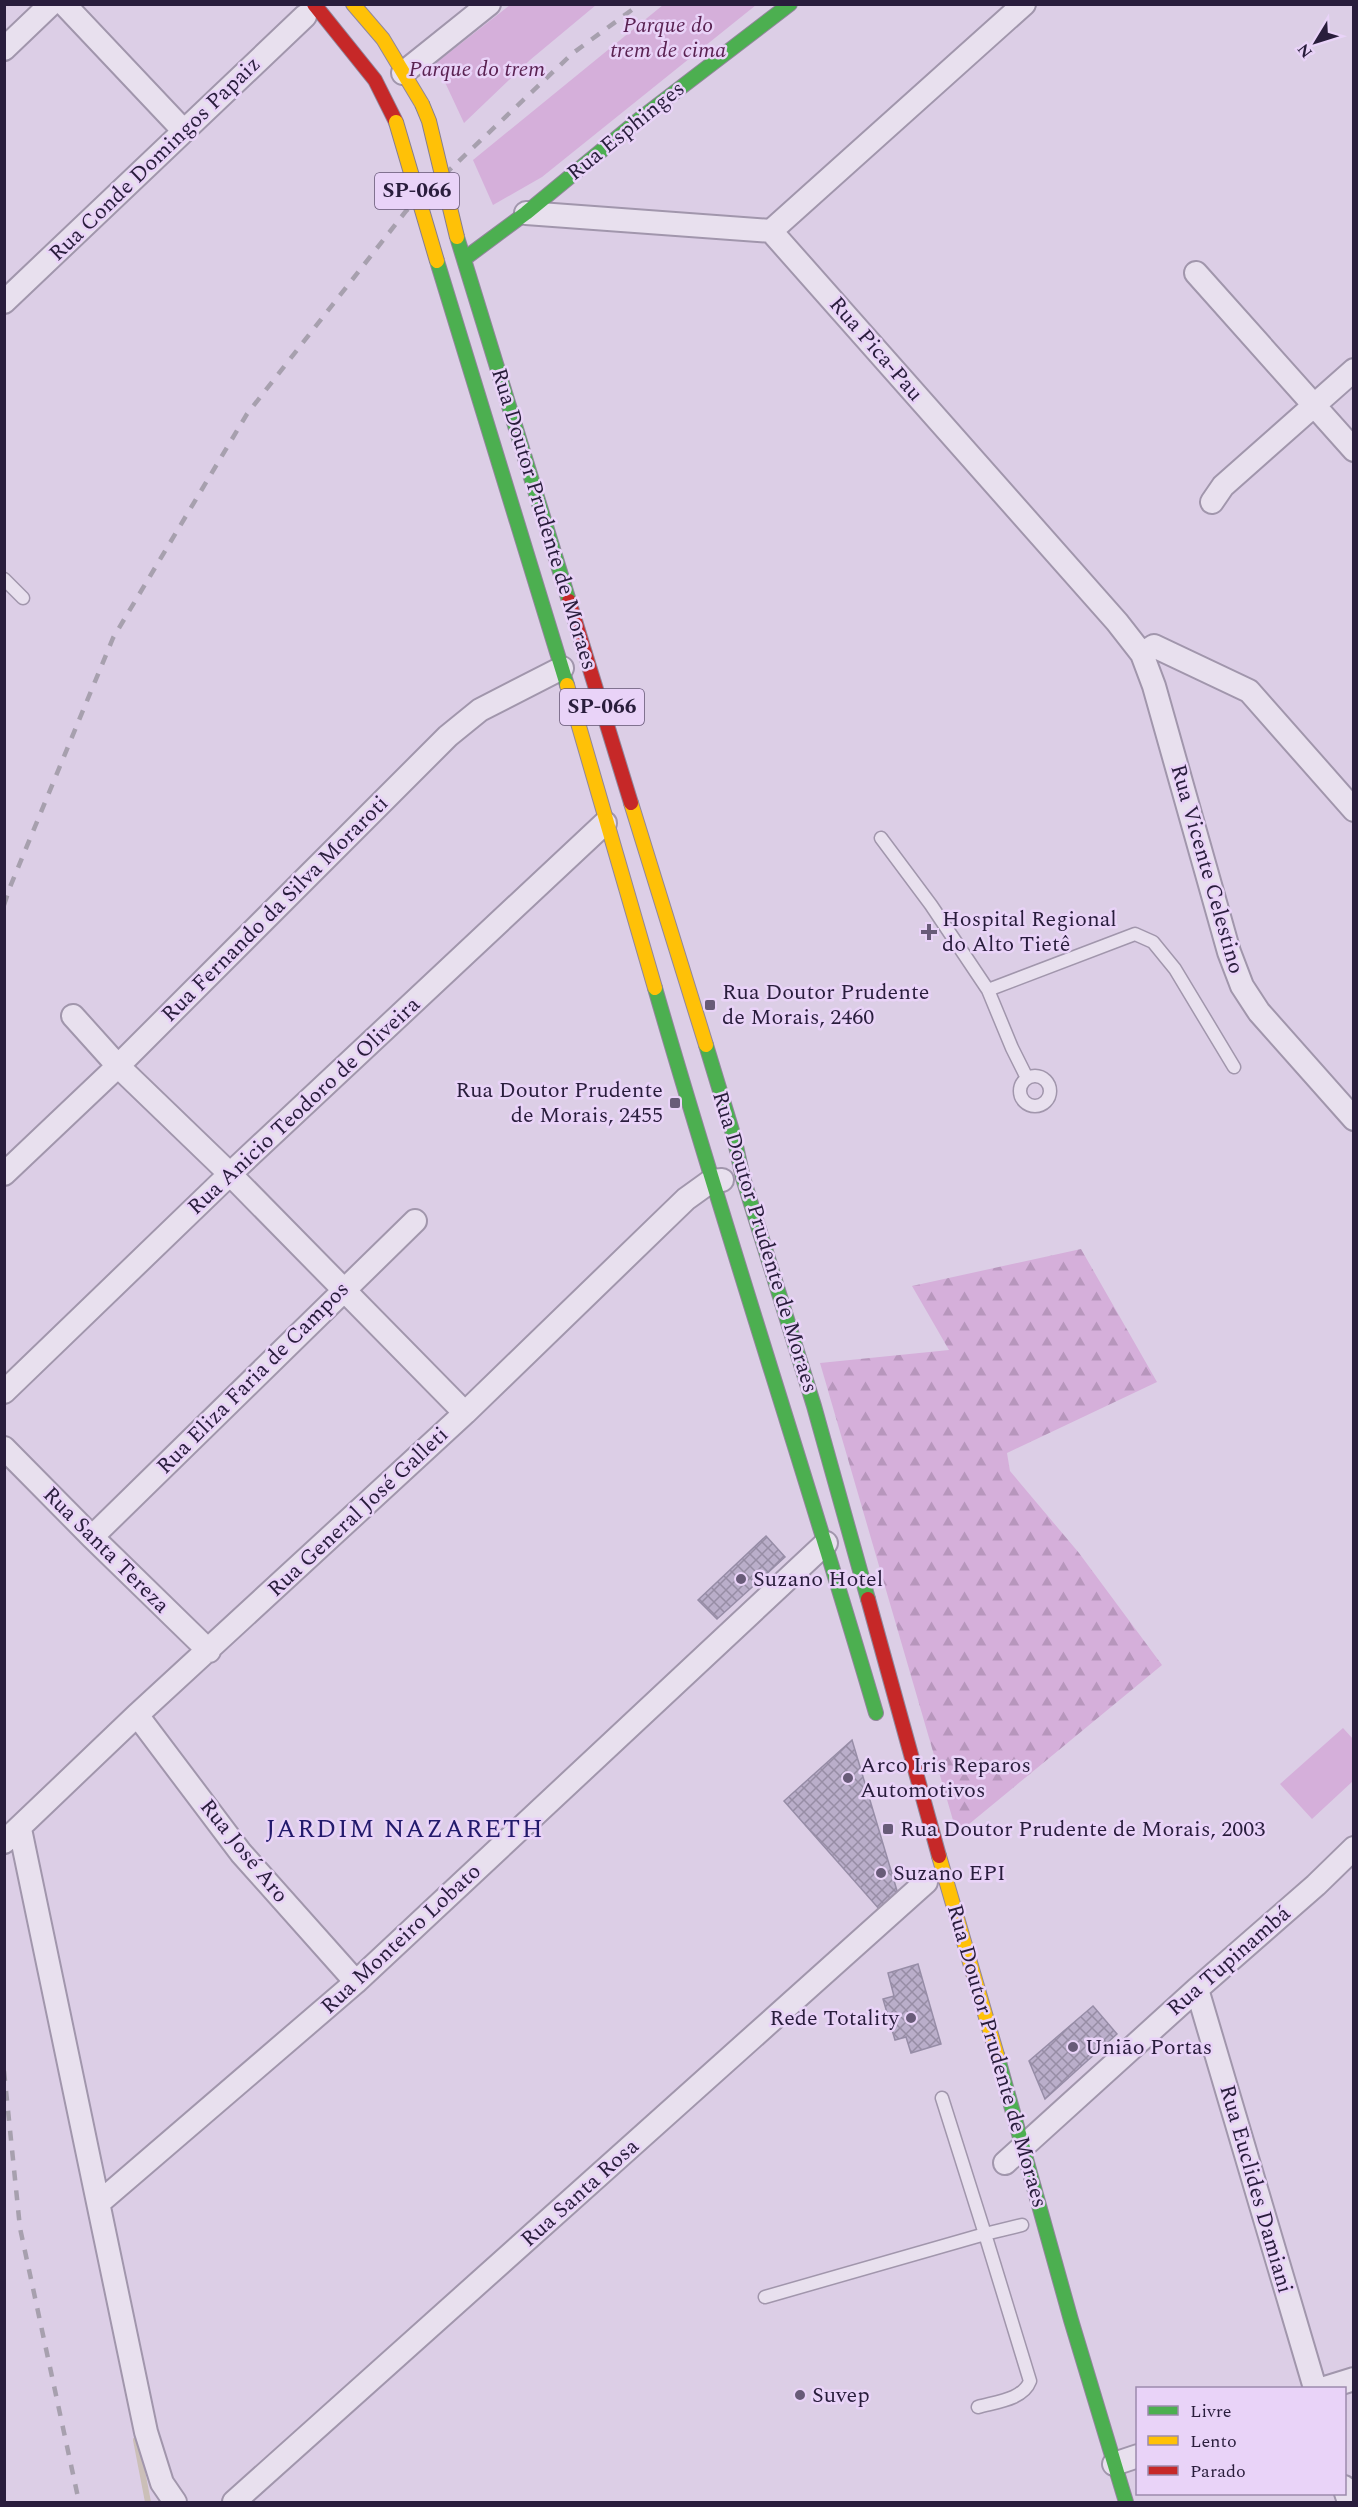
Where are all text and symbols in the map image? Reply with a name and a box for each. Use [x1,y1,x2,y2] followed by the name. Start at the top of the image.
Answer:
[610,9,726,67] park label: Parque do trem de cima
[1286,12,1346,72] north arrow
[1291,38,1318,63] text: N
[42,49,268,269] street label: Rua Conde Domingos Papaiz
[409,53,545,86] park label: Parque do trem
[560,73,692,189] street label: Rua Esphinges
[375,173,459,209] road number: SP-066
[821,289,931,409] street label: Rua Pica-Pau
[482,364,606,674] street label: Rua Doutor Prudente de Moraes
[560,689,644,725] road number: SP-066
[1161,760,1253,978] street label: Rua Vicente Celestino
[154,788,396,1030] street label: Rua Fernando da Silva Moraroti
[942,903,1117,961] place label: Hospital Regional do Alto Tietê
[920,923,938,941] marker: Hospital Regional do Alto Tietê
[722,976,929,1034] place label: Rua Doutor Prudente de Morais, 2460
[180,989,428,1223] street label: Rua Anicio Teodoro de Oliveira
[703,998,717,1012] marker: Rua Doutor Prudente de Morais, 2460
[456,1074,663,1132] place label: Rua Doutor Prudente de Morais, 2455
[703,1087,827,1397] street label: Rua Doutor Prudente de Moraes
[668,1096,682,1110] marker: Rua Doutor Prudente de Morais, 2455
[149,1274,357,1482] street label: Rua Eliza Faria de Campos
[260,1419,456,1605] street label: Rua General José Galleti
[35,1479,177,1621] street label: Rua Santa Tereza
[753,1563,883,1596] place label: Suzano Hotel
[734,1572,748,1586] marker: Suzano Hotel
[860,1749,1031,1807] place label: Arco Iris Reparos Automotivos
[841,1771,855,1785] marker: Arco Iris Reparos Automotivos
[192,1792,296,1910] street label: Rua José Aro
[266,1809,544,1849] district label: JARDIM NAZARETH
[900,1813,1265,1846] place label: Rua Doutor Prudente de Morais, 2003
[881,1822,895,1836] marker: Rua Doutor Prudente de Morais, 2003
[313,1856,489,2022] street label: Rua Monteiro Lobato
[893,1857,1006,1890] place label: Suzano EPI
[874,1866,888,1880] marker: Suzano EPI
[1160,1898,1298,2024] street label: Rua Tupinambá
[938,1900,1056,2212] street label: Rua Doutor Prudente de Moraes
[770,2002,900,2035] place label: Rede Totality
[904,2011,918,2025] marker: Rede Totality
[1085,2031,1212,2064] place label: União Portas
[1066,2040,1080,2054] marker: União Portas
[1210,2081,1302,2297] street label: Rua Euclides Damiani
[513,2131,647,2255] street label: Rua Santa Rosa
[812,2379,870,2412] place label: Suvep
[1136,2387,1346,2495] legend
[793,2388,807,2402] marker: Suvep
[1190,2398,1232,2425] text: Livre
[1190,2428,1237,2455] text: Lento
[1190,2458,1246,2485] text: Parado

